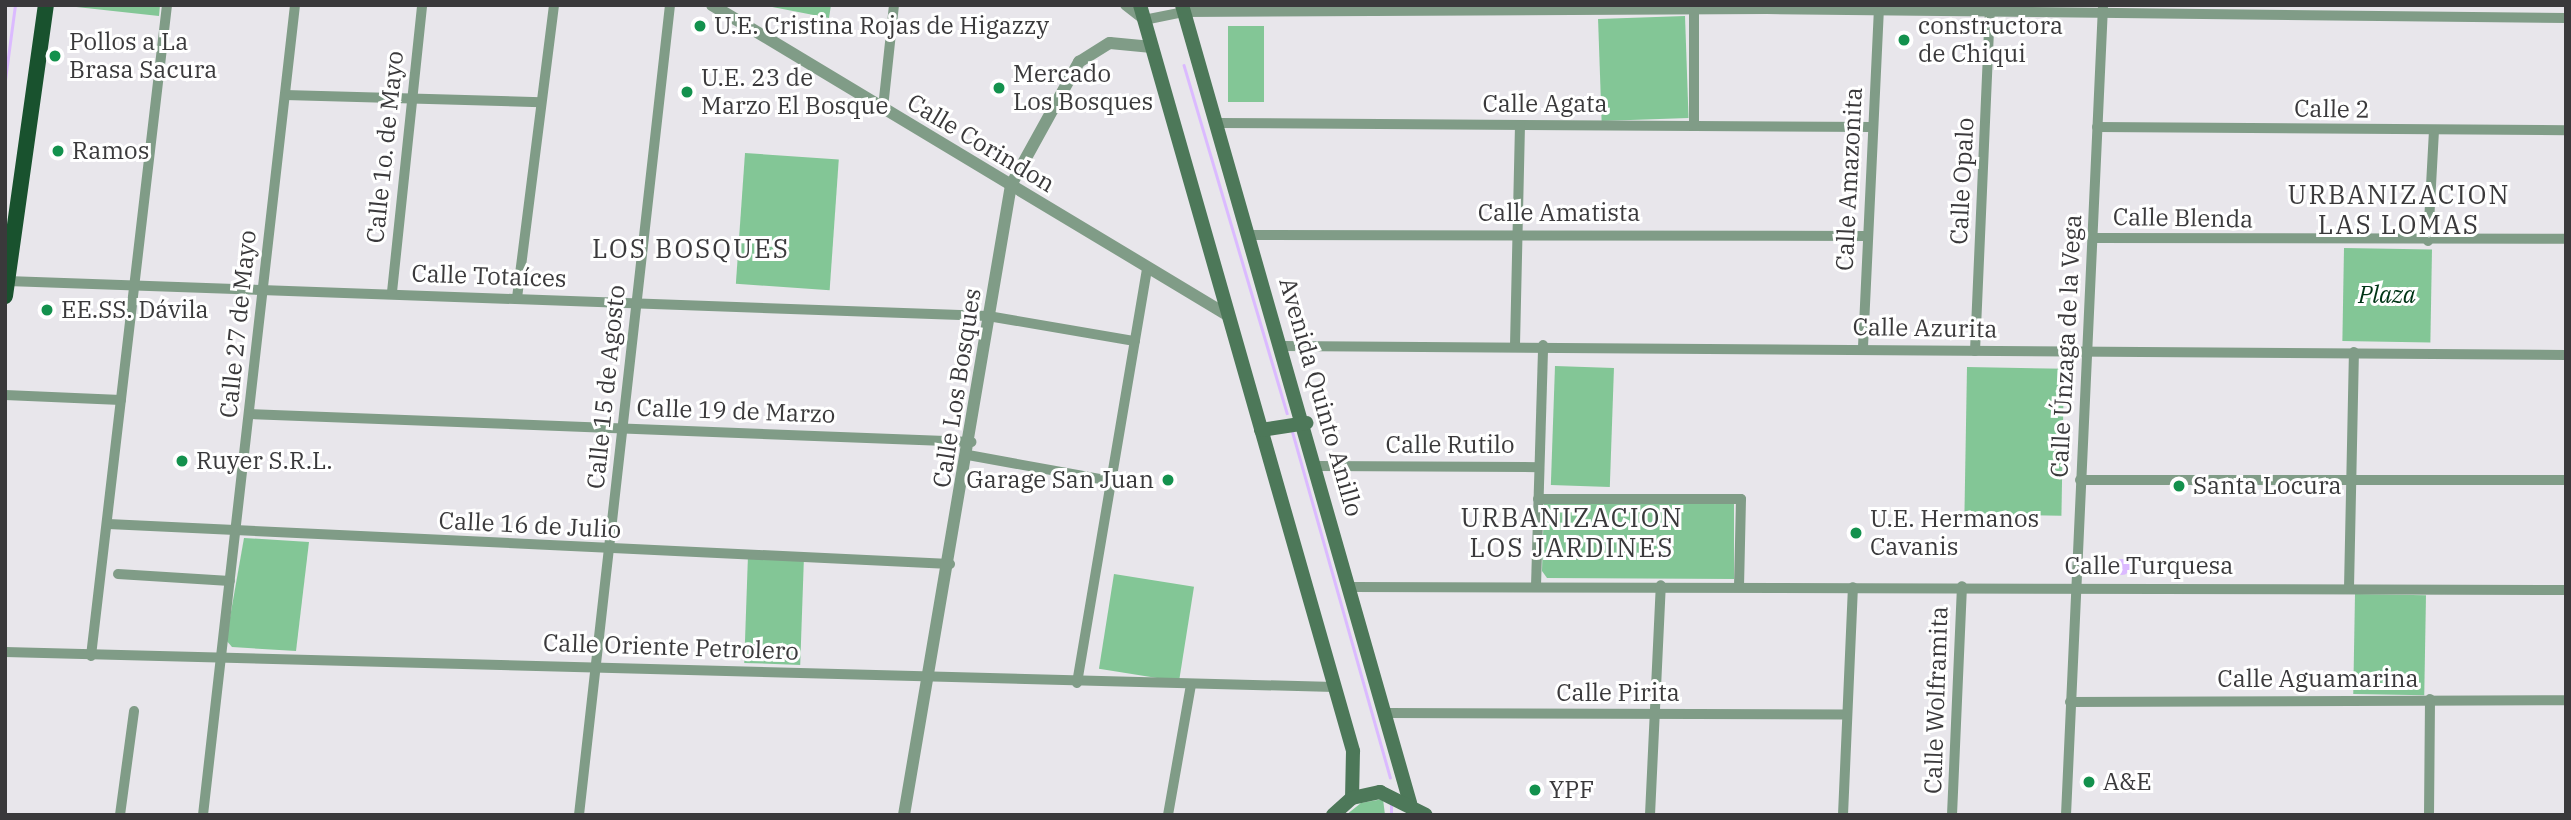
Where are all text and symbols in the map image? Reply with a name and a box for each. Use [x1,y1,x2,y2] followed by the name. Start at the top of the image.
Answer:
[714,12,1049,40] place label: U.E. Cristina Rojas de Higazzy
[1918,12,2063,68] place label: constructora de Chiqui
[692,18,708,34] marker: U.E. Cristina Rojas de Higazzy
[69,28,217,84] place label: Pollos a La Brasa Sacura
[1896,32,1912,48] marker: constructora de Chiqui
[47,48,63,64] marker: Pollos a La Brasa Sacura
[361,49,409,245] street label: Calle 1o. de Mayo
[1013,60,1153,116] place label: Mercado Los Bosques
[701,64,888,120] place label: U.E. 23 de Marzo El Bosque
[991,80,1007,96] marker: Mercado Los Bosques
[679,84,695,100] marker: U.E. 23 de Marzo El Bosque
[1830,87,1868,271] street label: Calle Amazonita
[902,88,1060,198] street label: Calle Corindon
[1482,90,1608,118] street label: Calle Agata
[2294,94,2370,124] street label: Calle 2
[1944,117,1980,245] street label: Calle Opalo
[72,137,149,165] place label: Ramos
[50,143,66,159] marker: Ramos
[2289,179,2509,241] district label: URBANIZACION LAS LOMAS
[1478,199,1640,227] street label: Calle Amatista
[2113,202,2253,234] street label: Calle Blenda
[2045,214,2087,478] street label: Calle Únzaga de la Vega
[214,229,262,419] street label: Calle 27 de Mayo
[593,233,789,265] district label: LOS BOSQUES
[411,259,567,293] street label: Calle Totaíces
[1273,274,1369,520] street label: Avenida Quinto Anillo
[2358,281,2416,309] park label: Plaza
[581,283,631,491] street label: Calle 15 de Agosto
[927,286,987,490] street label: Calle Los Bosques
[61,296,209,324] place label: EE.SS. Dávila
[39,302,55,318] marker: EE.SS. Dávila
[1852,312,1998,344] street label: Calle Azurita
[636,393,836,429] street label: Calle 19 de Marzo
[1386,431,1514,459] street label: Calle Rutilo
[196,447,333,475] place label: Ruyer S.R.L.
[174,453,190,469] marker: Ruyer S.R.L.
[966,466,1154,494] place label: Garage San Juan
[1160,472,1176,488] marker: Garage San Juan
[2193,472,2342,500] place label: Santa Locura
[2171,478,2187,494] marker: Santa Locura
[1462,502,1682,564] district label: URBANIZACION LOS JARDINES
[1870,505,2039,561] place label: U.E. Hermanos Cavanis
[438,506,622,544] street label: Calle 16 de Julio
[1848,525,1864,541] marker: U.E. Hermanos Cavanis
[2065,552,2233,580] street label: Calle Turquesa
[1918,605,1954,795] street label: Calle Wolframita
[543,628,799,666] street label: Calle Oriente Petrolero
[2217,665,2419,693] street label: Calle Aguamarina
[1556,679,1680,707] street label: Calle Pirita
[2103,768,2152,796] place label: A&E
[2081,774,2097,790] marker: A&E
[1549,776,1594,804] place label: YPF
[1527,782,1543,798] marker: YPF

